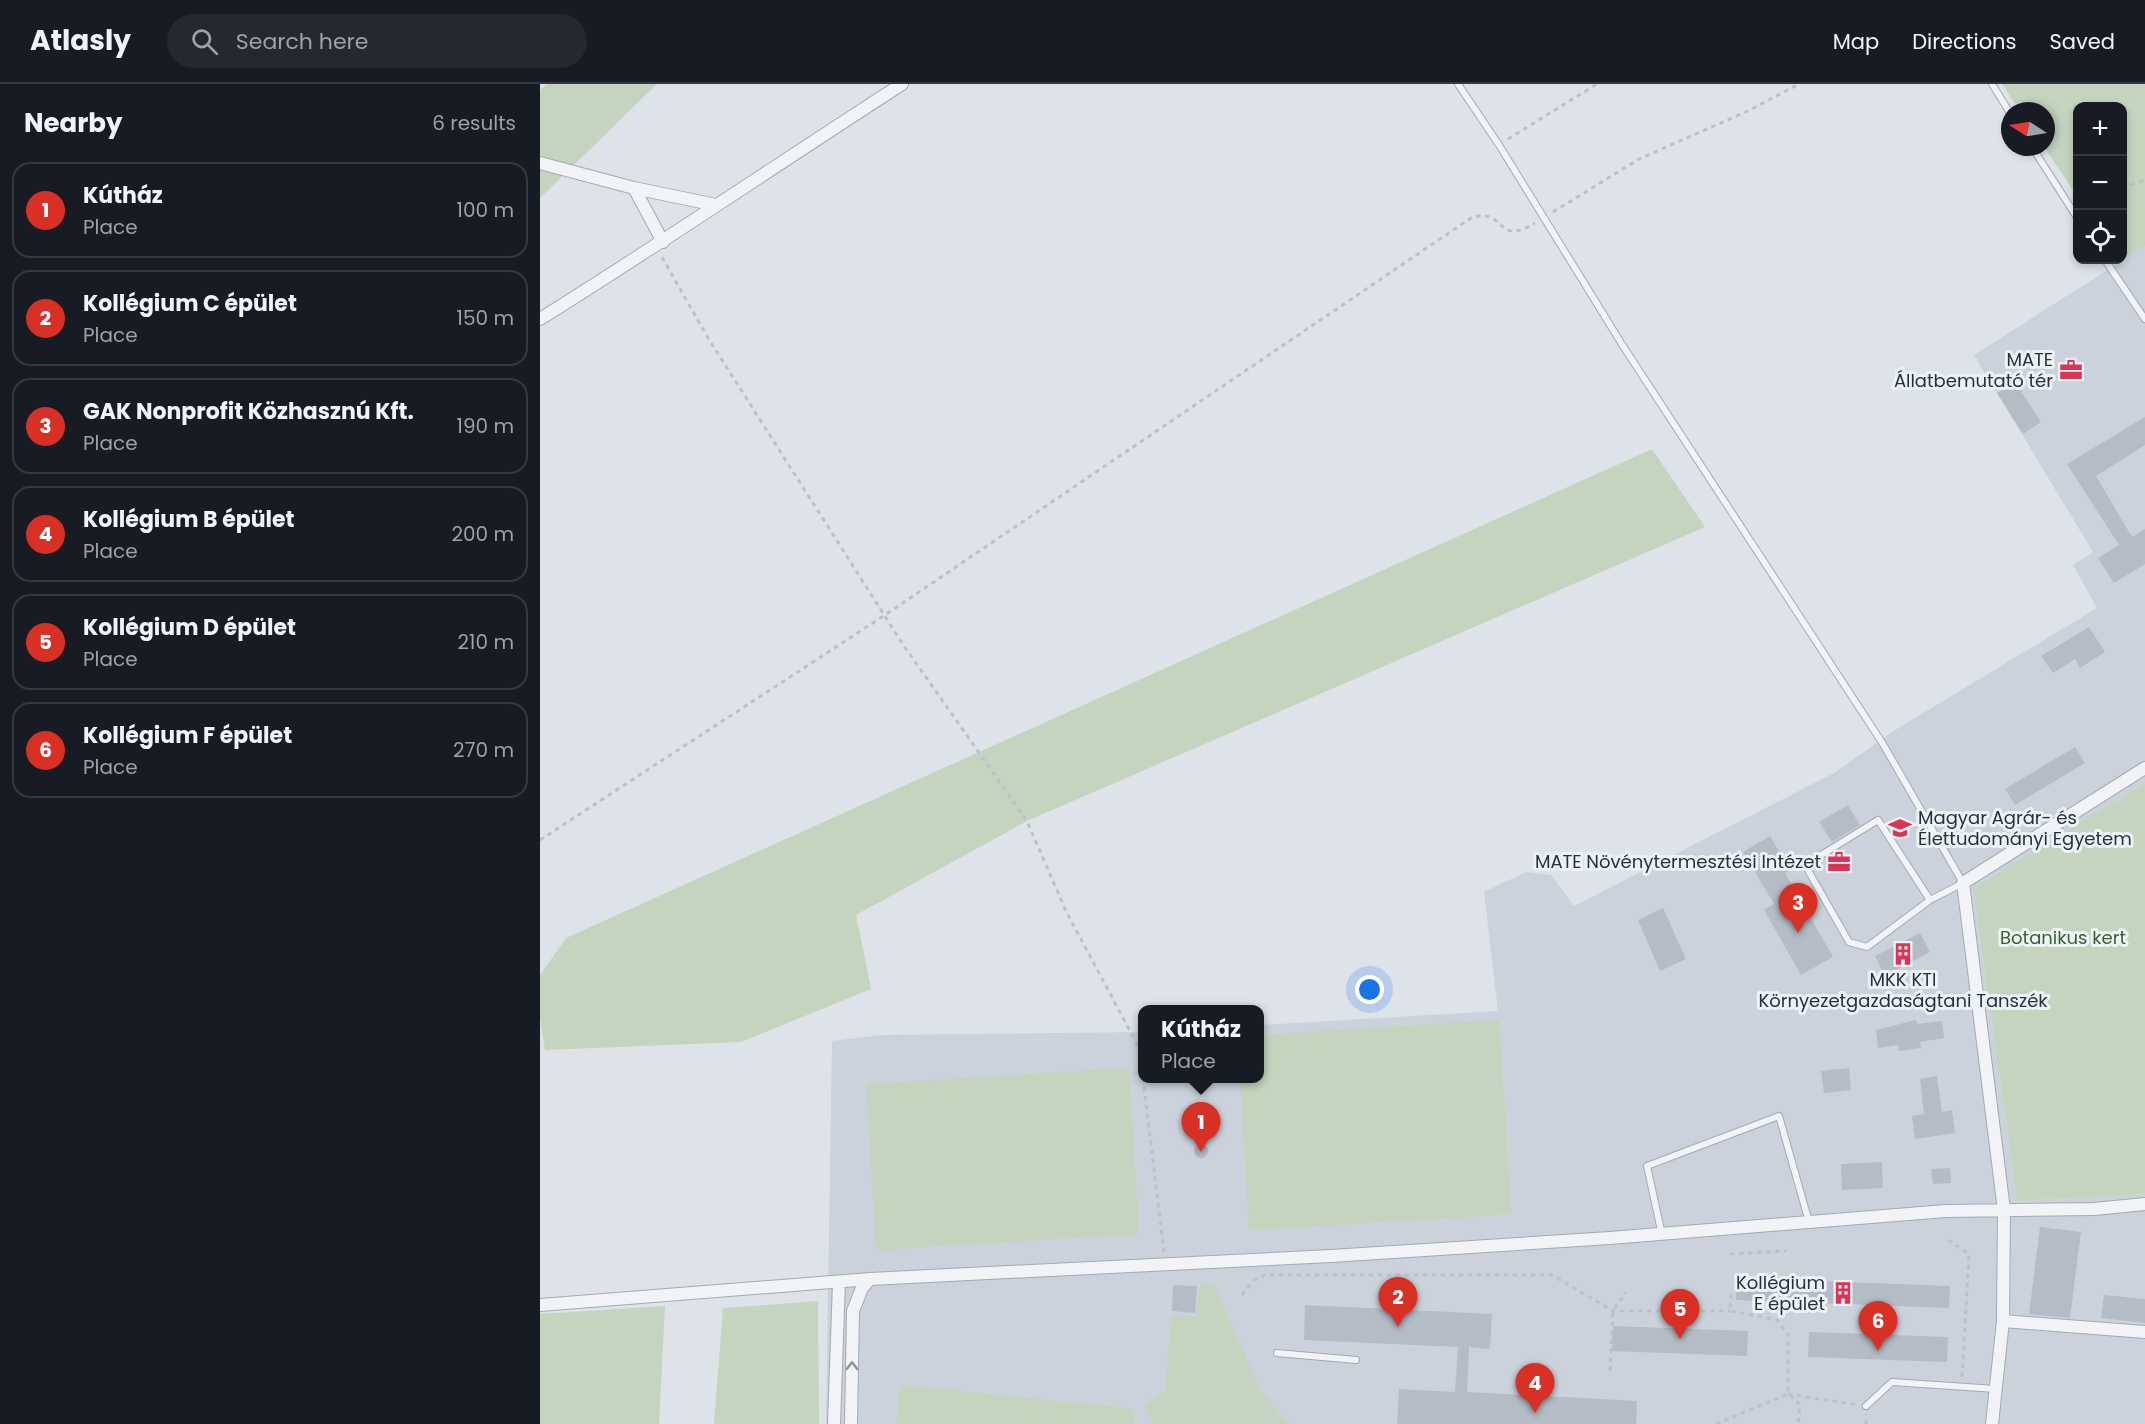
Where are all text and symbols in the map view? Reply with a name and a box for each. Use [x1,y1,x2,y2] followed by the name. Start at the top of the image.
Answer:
[167,14,587,68] search box
[30,21,131,60] text: Atlasly
[188,25,221,58] icon: search
[236,26,368,57] text: Search here
[1833,27,1879,56] text: Map
[1912,27,2016,56] text: Directions
[2049,27,2115,56] text: Saved
[2001,102,2055,156] north arrow
[2073,102,2127,264] map controls
[2073,102,2127,156] button: +
[24,105,122,141] text: Nearby
[432,109,516,137] text: 6 results
[2073,156,2127,210] button: −
[83,180,163,211] text: Kútház
[42,196,49,224] text: 1
[457,196,514,224] text: 100 m
[2073,210,2127,264] button: locate
[83,213,138,241] text: Place
[83,288,297,319] text: Kollégium C épület
[40,304,51,332] text: 2
[457,304,514,332] text: 150 m
[83,321,138,349] text: Place
[1894,347,2053,393] place label: MATE Állatbemutató tér
[2058,357,2084,383] office icon: MATE Állatbemutató tér
[83,396,414,427] text: GAK Nonprofit Közhasznú Kft.
[39,412,52,440] text: 3
[457,412,514,440] text: 190 m
[83,429,138,457] text: Place
[83,504,295,535] text: Kollégium B épület
[39,520,52,548] text: 4
[451,520,514,548] text: 200 m
[83,537,138,565] text: Place
[83,612,296,643] text: Kollégium D épület
[39,628,52,656] text: 5
[458,628,514,656] text: 210 m
[83,645,138,673] text: Place
[83,720,292,751] text: Kollégium F épület
[39,736,52,764] text: 6
[453,736,514,764] text: 270 m
[83,753,138,781] text: Place
[1918,805,2132,851] place label: Magyar Agrár- és Élettudományi Egyetem
[1887,815,1913,841] school or university icon: Magyar Agrár- és Élettudományi Egyetem
[1535,849,1821,874] place label: MATE Növénytermesztési Intézet
[1826,849,1852,875] office icon: MATE Növénytermesztési Intézet
[1778,884,1818,933] pin: 3
[2000,925,2126,950] park label: Botanikus kert
[1890,941,1916,967] building icon: MKK KTI Környezetgazdaságtani Tanszék
[1758,967,2048,1013] place label: MKK KTI Környezetgazdaságtani Tanszék
[1355,975,1384,1004] your location
[1138,1005,1264,1083] popup
[1161,1014,1241,1045] text: Kútház
[1161,1047,1216,1075] text: Place
[1182,1102,1220,1152] pin: 1
[1736,1270,1825,1316] place label: Kollégium E épület
[1378,1278,1418,1327] pin: 2
[1830,1280,1856,1306] building icon: Kollégium E épület
[1660,1290,1700,1339] pin: 5
[1858,1302,1898,1351] pin: 6
[846,1361,858,1370] one-way arrow
[1516,1364,1554,1413] pin: 4

